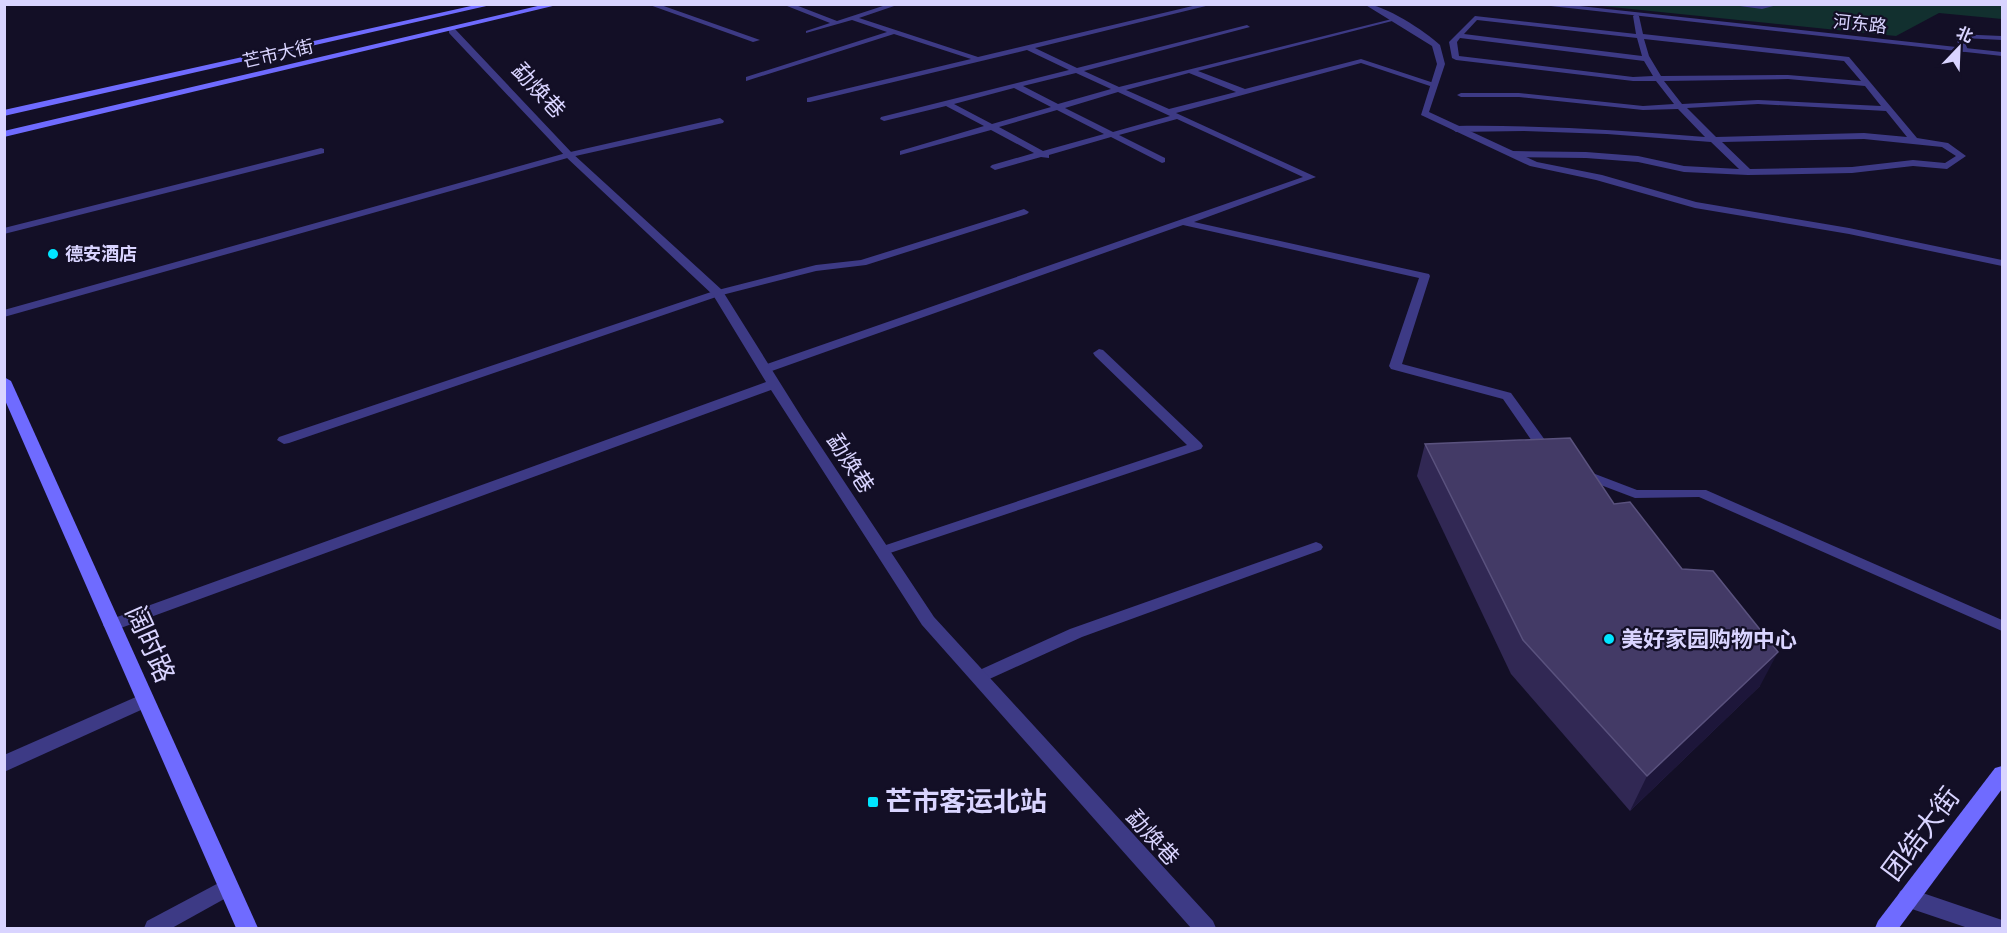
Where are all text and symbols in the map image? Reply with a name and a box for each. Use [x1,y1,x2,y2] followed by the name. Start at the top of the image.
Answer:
[1832,11,1888,38] street label: 河东路
[1929,18,1989,78] north arrow
[1953,24,1975,47] text: 北
[241,36,316,73] street label: 芒市大街
[506,58,570,124] street label: 勐焕巷
[65,244,137,265] place label: 德安酒店
[46,247,60,261] marker: 德安酒店
[820,429,879,499] street label: 勐焕巷
[118,601,180,688] street label: 阔时路
[1621,627,1797,654] place label: 美好家园购物中心
[1602,632,1616,646] marker: 美好家园购物中心
[1877,782,1967,887] street label: 团结大街
[885,787,1047,819] place label: 芒市客运北站
[866,795,880,809] marker: 芒市客运北站
[1120,804,1184,872] street label: 勐焕巷

